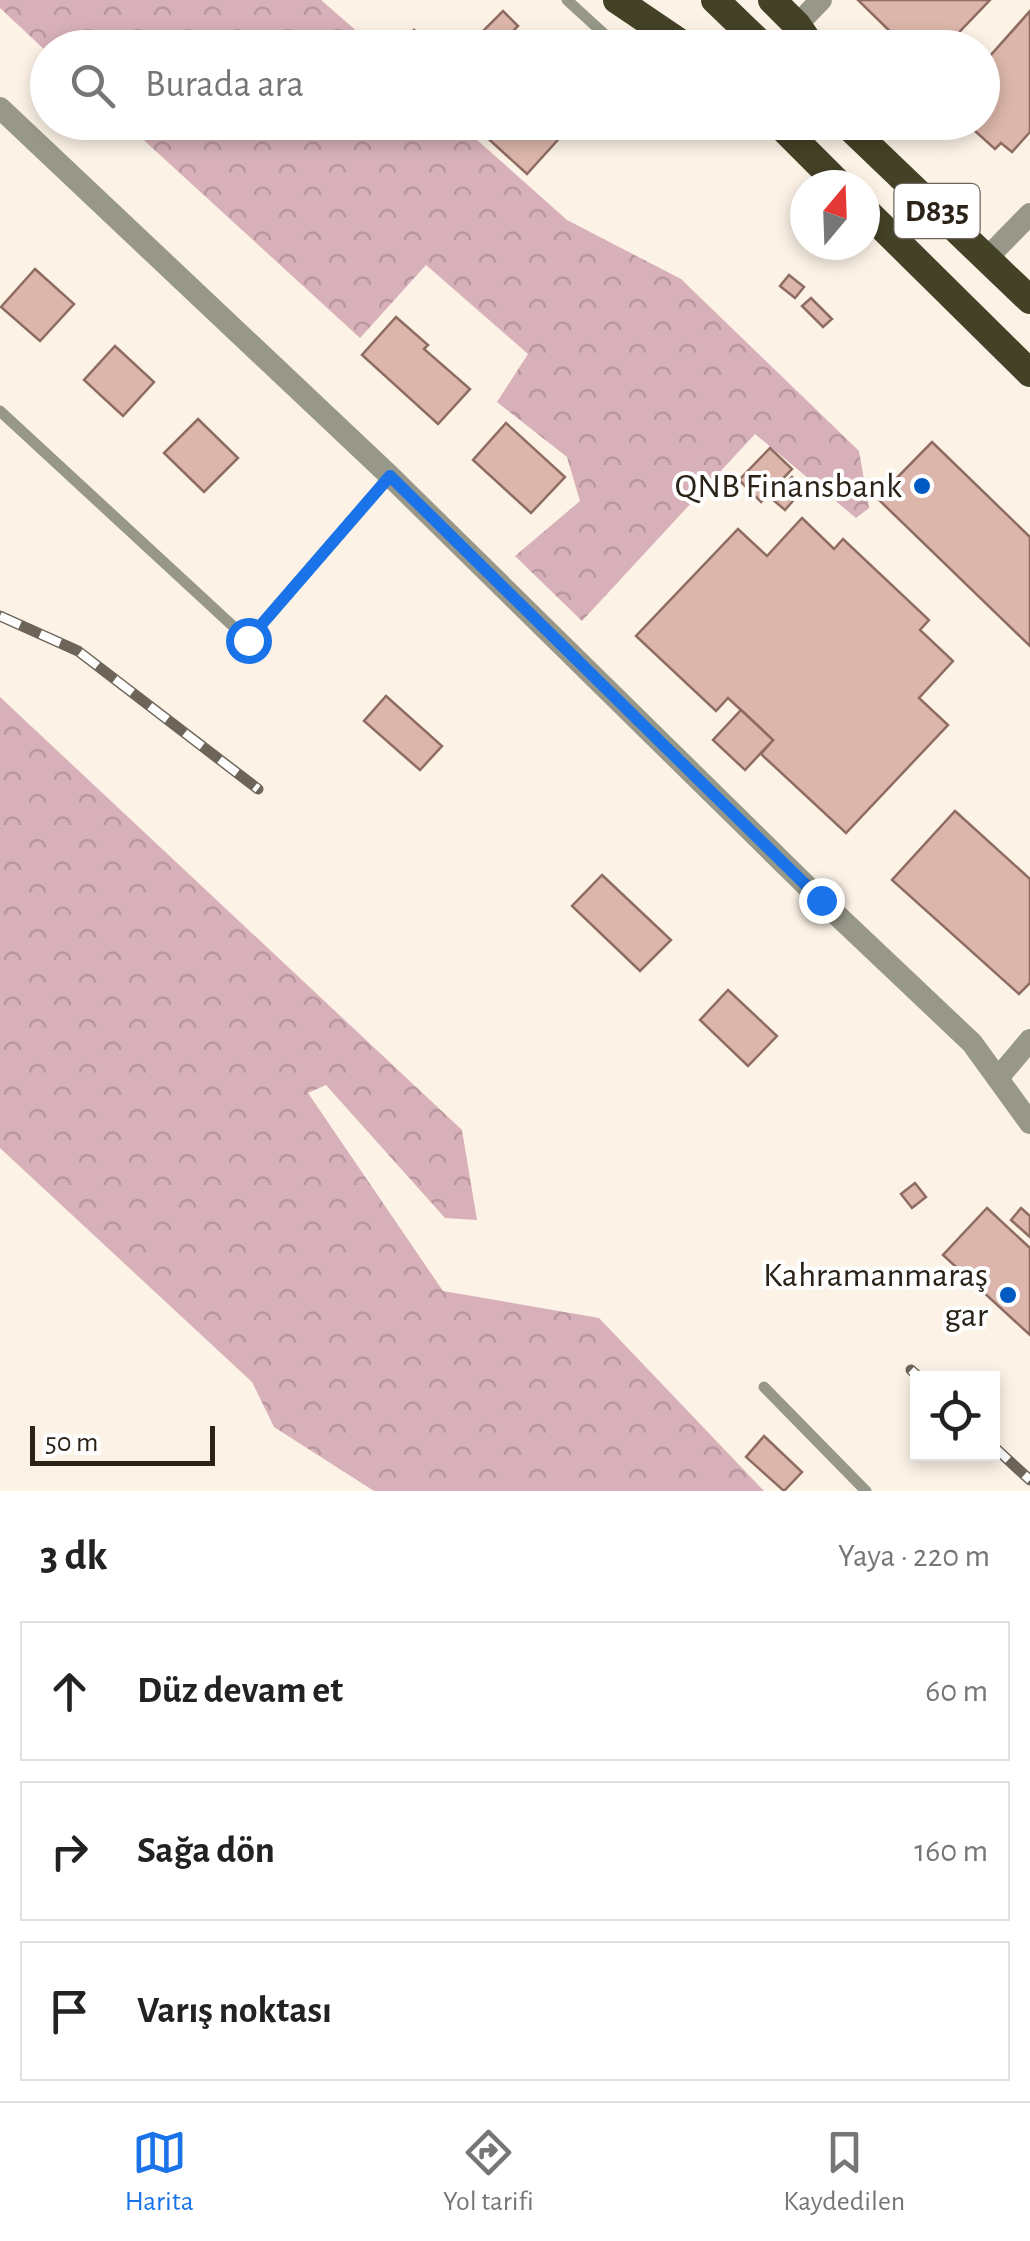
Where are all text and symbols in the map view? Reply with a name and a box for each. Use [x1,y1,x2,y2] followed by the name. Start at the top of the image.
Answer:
[30,30,1000,140] search box
[65,58,120,113] icon: search
[145,66,304,104] text: Burada ara
[790,170,880,260] north arrow
[894,184,980,238] road number: D835
[675,469,902,504] place label: QNB Finansbank
[911,475,933,497] marker: QNB Finansbank
[226,618,272,664] route start
[799,878,845,924] route end
[763,1258,989,1333] place label: Kahramanmaraş gar
[997,1284,1019,1306] marker: Kahramanmaraş gar
[910,1371,1000,1461] map controls
[910,1371,1000,1461] button: locate
[30,1421,215,1466] scale bar
[45,1429,99,1457] text: 50 m
[40,1535,107,1577] text: 3 dk
[838,1540,990,1572] text: Yaya · 220 m
[42,1664,97,1719] icon: ahead
[137,1672,343,1710] text: Düz devam et
[925,1675,988,1707] text: 60 m
[42,1824,97,1879] icon: right
[137,1832,275,1870] text: Sağa dön
[914,1835,988,1867] text: 160 m
[42,1984,97,2039] icon: arrive
[137,1992,332,2030] text: Varış noktası
[125,2125,194,2219] tab: Harita
[443,2125,534,2219] tab: Yol tarifi
[783,2125,905,2219] tab: Kaydedilen

